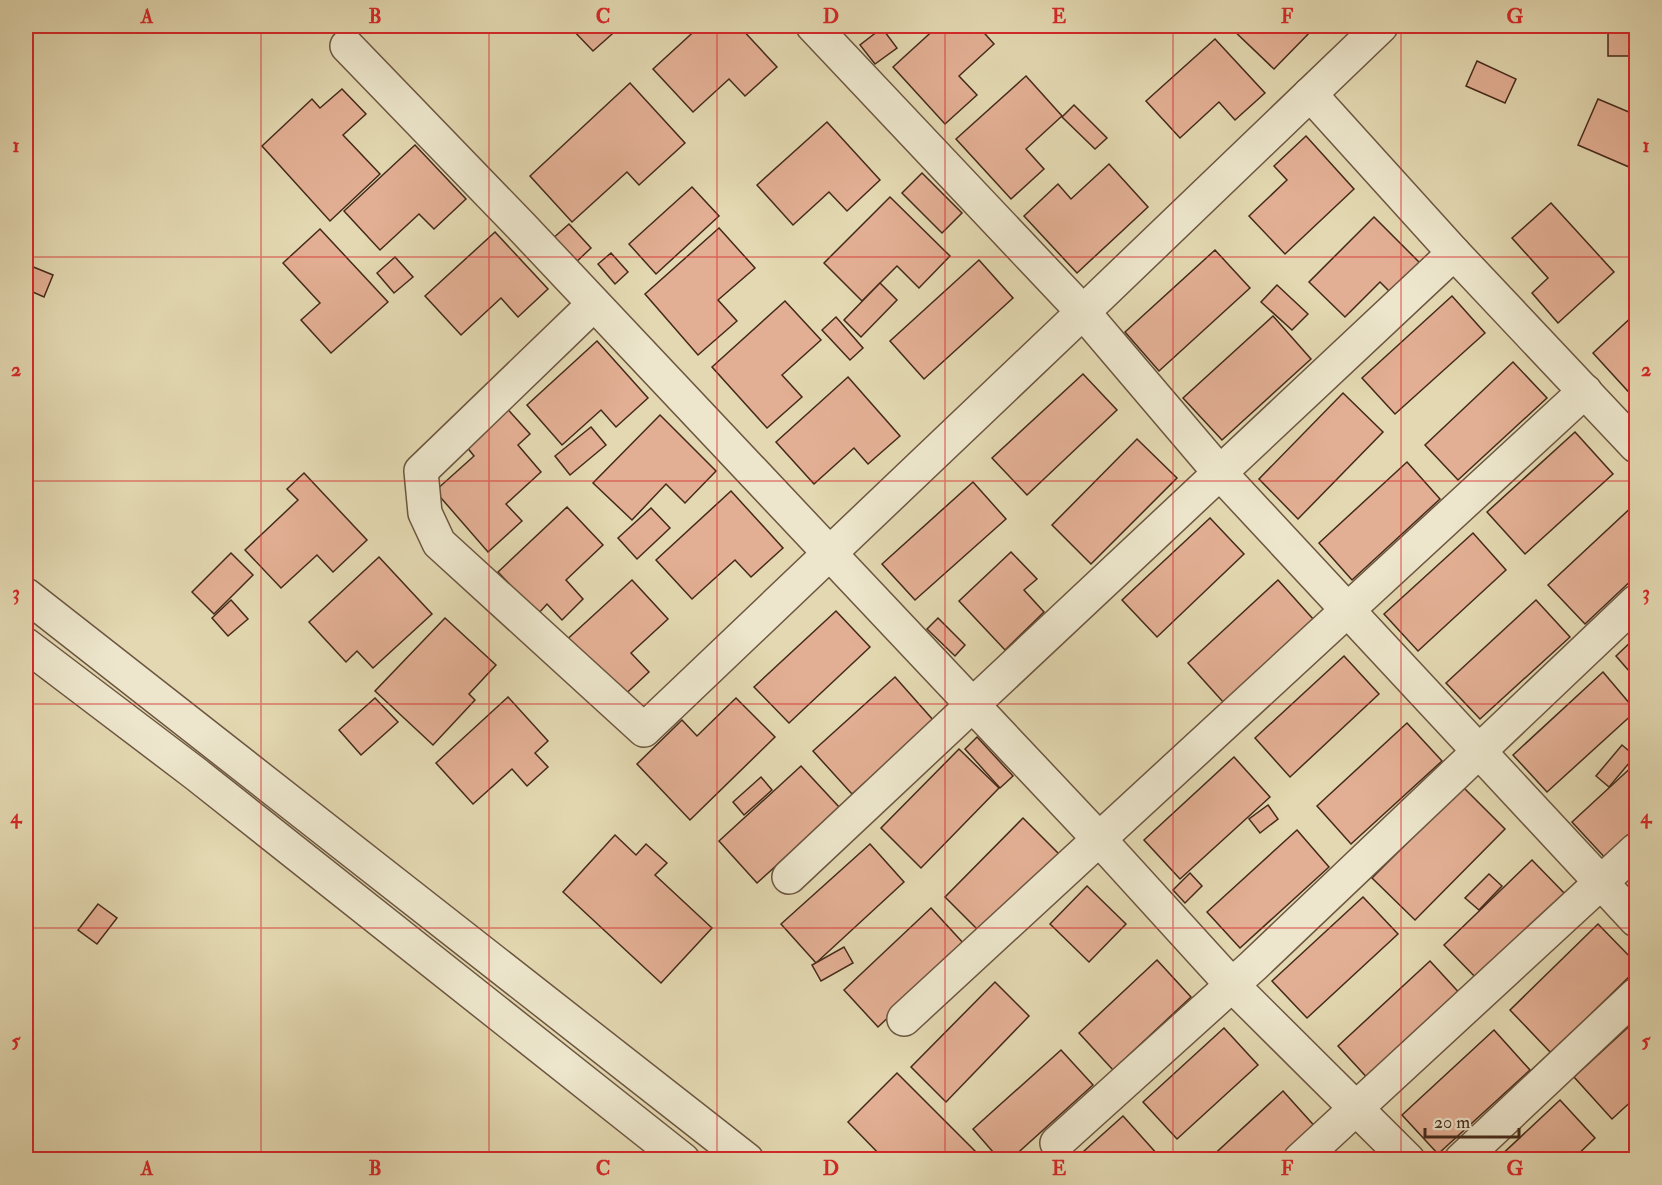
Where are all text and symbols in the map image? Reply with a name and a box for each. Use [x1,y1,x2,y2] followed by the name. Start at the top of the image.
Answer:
[140,4,154,29] text: A
[368,4,382,29] text: B
[596,4,610,29] text: C
[823,4,839,29] text: D
[1052,4,1067,29] text: E
[1281,4,1294,29] text: F
[1507,4,1524,29] text: G
[12,133,20,158] text: 1
[1642,133,1650,158] text: 1
[11,357,21,382] text: 2
[1641,357,1651,382] text: 2
[12,580,20,605] text: 3
[1642,580,1650,605] text: 3
[10,804,23,829] text: 4
[1640,804,1653,829] text: 4
[12,1028,22,1053] text: 5
[1642,1028,1652,1053] text: 5
[1425,1101,1520,1139] scale bar
[1434,1111,1470,1134] text: 20 m
[140,1156,154,1181] text: A
[368,1156,382,1181] text: B
[596,1156,610,1181] text: C
[823,1156,839,1181] text: D
[1052,1156,1067,1181] text: E
[1281,1156,1294,1181] text: F
[1507,1156,1524,1181] text: G

